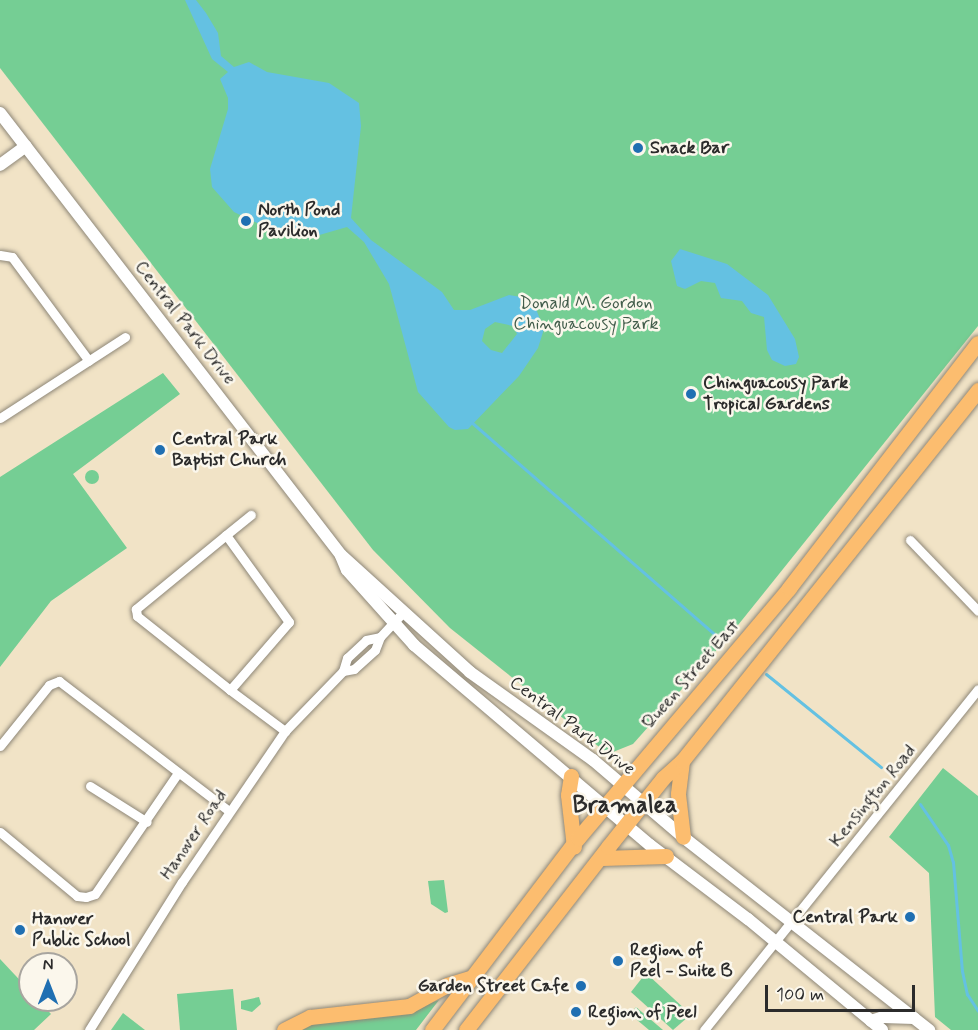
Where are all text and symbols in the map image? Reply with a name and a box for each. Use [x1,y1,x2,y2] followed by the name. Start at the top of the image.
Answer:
[650,137,728,159] place label: Snack Bar
[631,141,645,155] marker: Snack Bar
[258,200,340,242] place label: North Pond Pavilion
[239,214,253,228] marker: North Pond Pavilion
[132,259,238,387] street label: Central Park Drive
[514,293,658,336] park label: Donald M. Gordon Chinguacousy Park
[703,373,847,416] place label: Chinguacousy Park Tropical Gardens
[684,387,698,401] marker: Chinguacousy Park Tropical Gardens
[172,429,286,472] place label: Central Park Baptist Church
[153,443,167,457] marker: Central Park Baptist Church
[637,615,745,735] street label: Queen Street East
[507,674,637,778] street label: Central Park Drive
[825,741,921,851] street label: Kensington Road
[156,786,232,884] street label: Hanover Road
[573,792,677,820] district label: Bramalea
[797,906,898,928] place label: Central Park
[32,909,131,952] place label: Hanover Public School
[903,910,917,924] marker: Central Park
[13,923,27,937] marker: Hanover Public School
[630,940,732,982] place label: Region of Peel - Suite B
[18,952,78,1012] north arrow
[611,954,625,968] marker: Region of Peel - Suite B
[43,955,53,976] text: N
[768,973,918,1011] scale bar
[416,975,569,997] place label: Garden Street Cafe
[574,979,588,993] marker: Garden Street Cafe
[776,983,824,1007] text: 100 m
[588,1001,697,1023] place label: Region of Peel
[569,1005,583,1019] marker: Region of Peel

